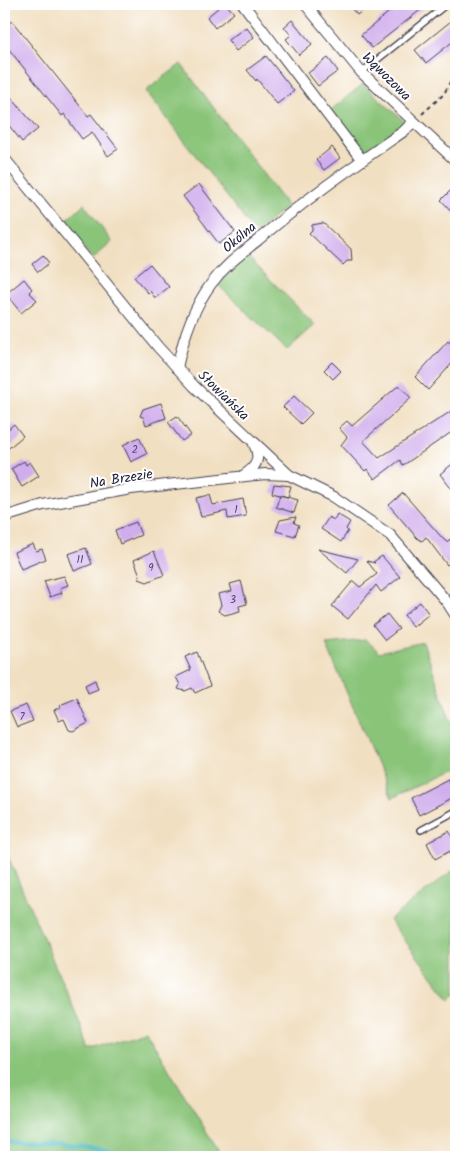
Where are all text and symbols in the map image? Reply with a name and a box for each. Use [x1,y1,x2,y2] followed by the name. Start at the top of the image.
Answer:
[357,47,416,106] street label: Wąwozowa
[218,217,262,259] street label: Okólna
[192,365,254,426] street label: Słowiańska
[132,441,138,459] house number: 2
[88,463,155,495] street label: Na Brzezie
[234,501,238,519] house number: 1
[77,551,83,569] house number: 11
[148,559,154,577] house number: 9
[230,591,236,609] house number: 3
[19,708,25,726] house number: 7

